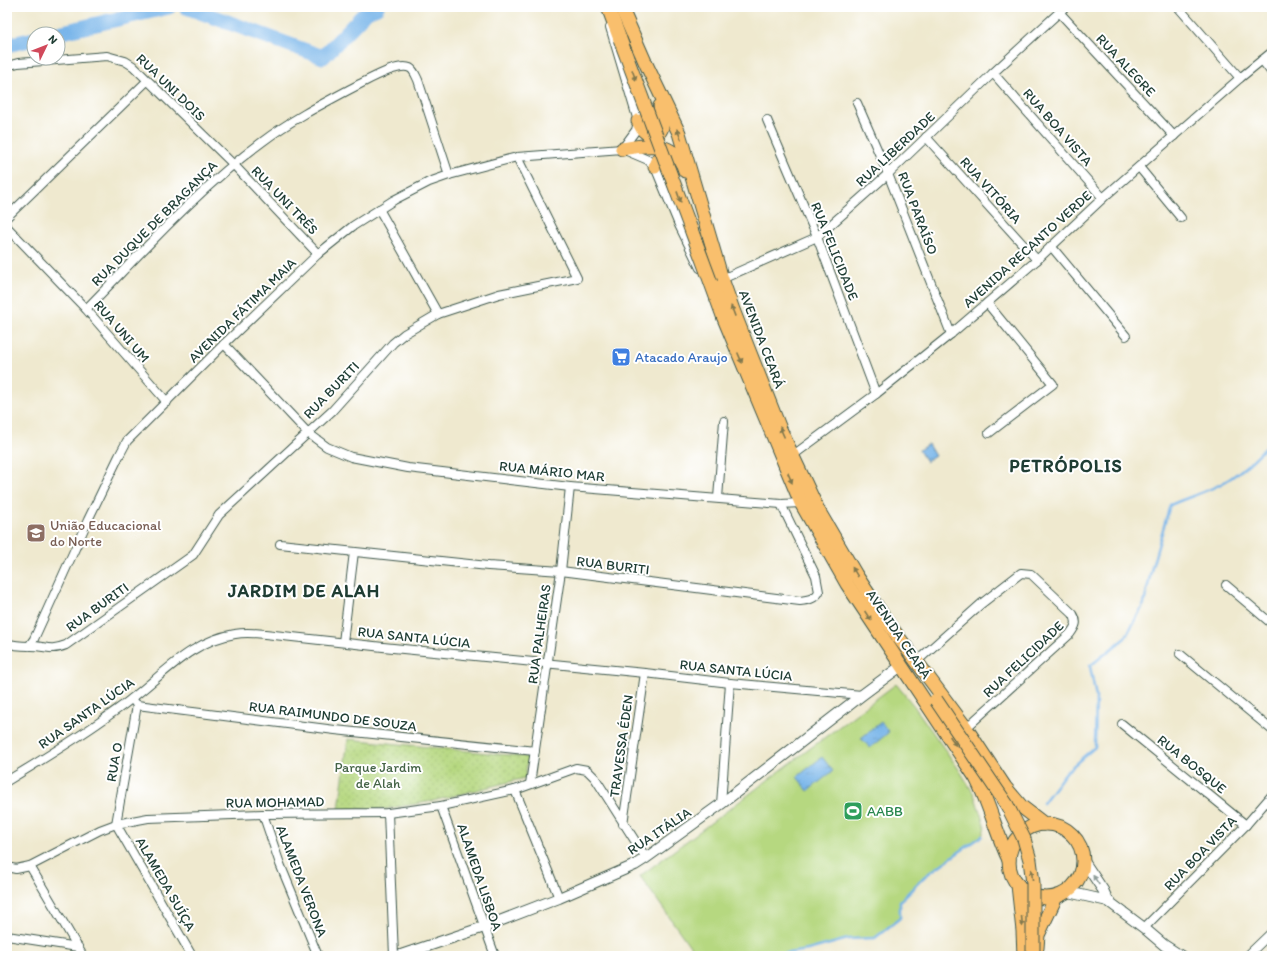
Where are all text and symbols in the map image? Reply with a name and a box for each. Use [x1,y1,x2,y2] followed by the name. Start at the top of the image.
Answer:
[26,26,66,66] north arrow
[1092,30,1159,100] street label: RUA ALEGRE
[46,32,60,47] text: N
[133,50,209,125] street label: RUA UNI DOIS
[631,70,637,82] one-way arrow
[1019,85,1096,170] street label: RUA BOA VISTA
[852,108,939,190] street label: RUA LIBERDADE
[675,127,681,139] one-way arrow
[956,153,1025,227] street label: RUA VITÓRIA
[88,157,221,290] street label: RUA DUQUE DE BRAGANÇA
[248,162,322,238] street label: RUA UNI TRÊS
[894,169,941,257] street label: RUA PARAÍSO
[960,187,1095,312] street label: AVENIDA RECANTO VERDE
[677,192,683,204] one-way arrow
[807,200,862,303] street label: RUA FELICIDADE
[185,254,300,366] street label: AVENIDA FÁTIMA MAIA
[735,288,788,391] street label: AVENIDA CEARÁ
[90,297,153,366] street label: RUA UNI UM
[730,305,736,317] one-way arrow
[610,346,632,368] supermarket icon: Atacado Araujo
[635,349,728,366] place label: Atacado Araujo
[738,353,744,365] one-way arrow
[300,358,363,423] street label: RUA BURITI
[779,427,785,438] one-way arrow
[1009,455,1123,477] district label: PETRÓPOLIS
[498,458,606,486] street label: RUA MÁRIO MAR
[788,473,794,485] one-way arrow
[50,517,161,550] place label: União Educacional do Norte
[25,522,47,544] school or university icon: União Educacional do Norte
[576,553,650,578] street label: RUA BURITI
[851,566,858,578] one-way arrow
[63,579,132,636] street label: RUA BURITI
[227,580,380,602] district label: JARDIM DE ALAH
[524,583,555,685] street label: RUA PALHEIRAS
[862,586,935,682] street label: AVENIDA CEARÁ
[864,611,872,621] one-way arrow
[979,617,1068,701] street label: RUA FELICIDADE
[357,623,471,652] street label: RUA SANTA LÚCIA
[679,656,793,685] street label: RUA SANTA LÚCIA
[35,674,138,753] street label: RUA SANTA LÚCIA
[606,694,637,799] street label: TRAVESSA ÉDEN
[248,698,418,735] street label: RUA RAIMUNDO DE SOUZA
[1154,731,1230,798] street label: RUA BOSQUE
[949,736,956,747] one-way arrow
[103,741,126,783] street label: RUA O
[334,759,422,792] park label: Parque Jardim de Alah
[226,793,325,812] street label: RUA MOHAMAD
[842,800,864,822] sports icon: AABB
[867,803,903,820] place label: AABB
[624,804,694,859] street label: RUA ITÁLIA
[1160,812,1240,894] street label: RUA BOA VISTA
[453,821,506,933] street label: ALAMEDA LISBOA
[272,823,331,940] street label: ALAMEDA VERONA
[132,834,199,934] street label: ALAMEDA SUÍÇA
[1029,869,1035,881] one-way arrow
[1093,874,1100,886] one-way arrow
[1019,915,1026,927] one-way arrow

